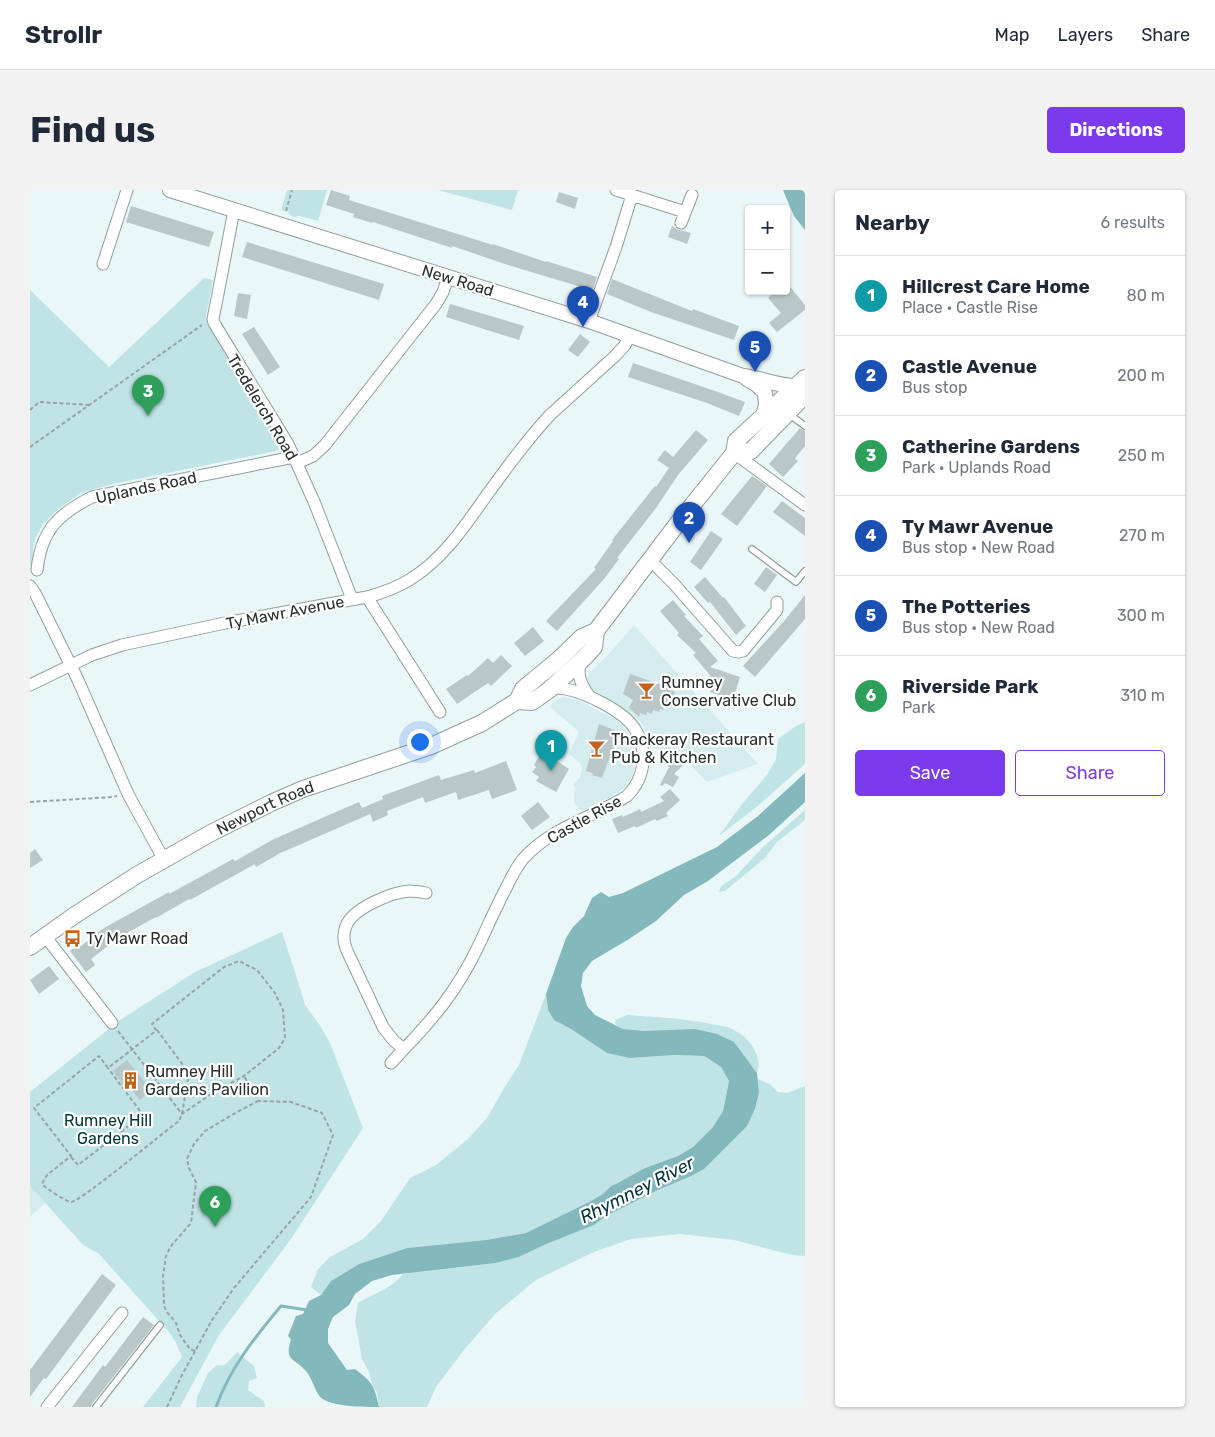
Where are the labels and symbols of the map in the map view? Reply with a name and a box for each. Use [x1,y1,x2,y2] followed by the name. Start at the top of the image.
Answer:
[420,261,496,300] street label: New Road
[567,286,599,327] pin: 4
[739,331,771,372] pin: 5
[223,351,302,464] street label: Tredelerch Road
[132,375,164,416] pin: 3
[94,468,198,507] street label: Uplands Road
[673,502,705,543] pin: 2
[224,592,346,633] street label: Ty Mawr Avenue
[661,673,796,710] place label: Rumney Conservative Club
[637,681,657,701] bar icon: Rumney Conservative Club
[407,729,433,755] your location
[535,730,567,771] pin: 1
[611,730,774,767] place label: Thackeray Restaurant Pub & Kitchen
[587,738,607,758] bar icon: Thackeray Restaurant Pub & Kitchen
[213,777,316,839] street label: Newport Road
[544,791,625,848] street label: Castle Rise
[62,928,82,948] bus stop icon: Ty Mawr Road
[86,929,188,948] place label: Ty Mawr Road
[145,1062,269,1099] place label: Rumney Hill Gardens Pavilion
[121,1070,141,1090] building icon: Rumney Hill Gardens Pavilion
[64,1111,152,1148] park label: Rumney Hill Gardens
[576,1151,699,1228] water label: Rhymney River
[199,1186,231,1227] pin: 6

